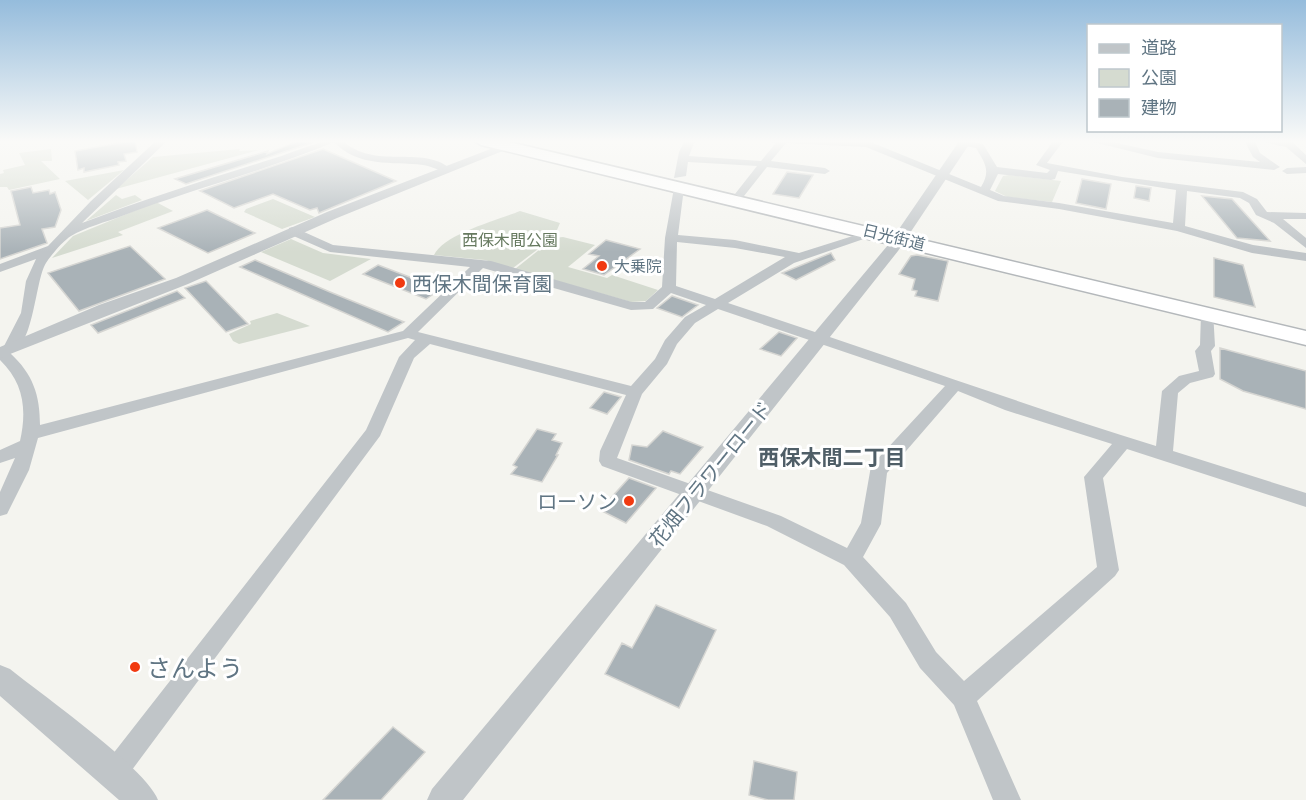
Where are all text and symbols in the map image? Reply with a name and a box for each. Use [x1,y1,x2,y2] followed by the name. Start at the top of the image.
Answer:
[1087,24,1282,132] legend
[1141,35,1177,59] text: 道路
[1141,65,1177,89] text: 公園
[1141,95,1177,119] text: 建物
[860,219,928,255] street label: 日光街道
[462,229,558,251] park label: 西保木間公園
[614,255,662,277] place label: 大乗院
[595,259,609,273] marker: 大乗院
[412,270,552,297] place label: 西保木間保育園
[393,276,407,290] marker: 西保木間保育園
[643,396,777,552] street label: 花畑フラワーロード
[759,443,906,471] district label: 西保木間二丁目
[537,488,617,515] place label: ローソン
[622,494,636,508] marker: ローソン
[147,651,243,684] place label: さんよう
[128,660,142,674] marker: さんよう

